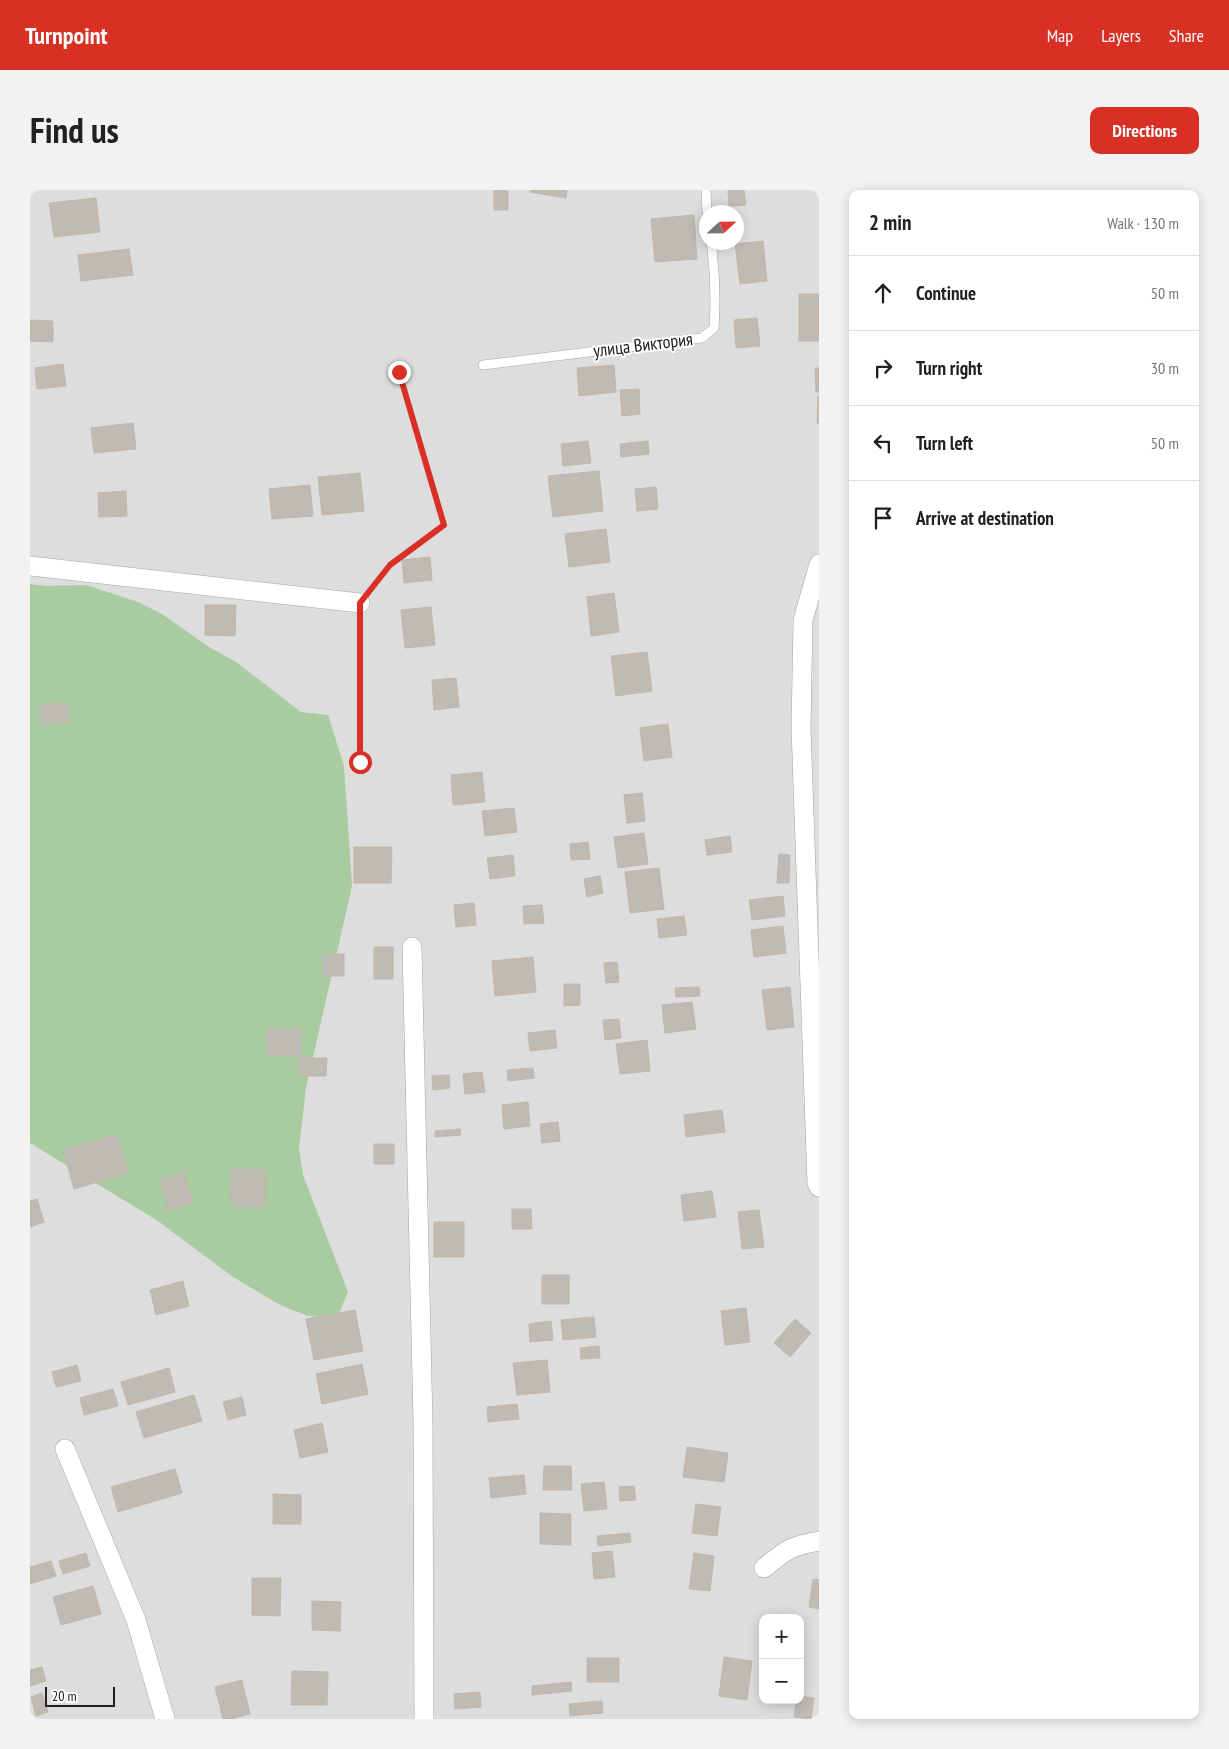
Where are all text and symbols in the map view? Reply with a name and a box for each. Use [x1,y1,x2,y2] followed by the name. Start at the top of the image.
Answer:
[25,20,107,51] text: Turnpoint
[1047,24,1073,47] text: Map
[1101,24,1141,47] text: Layers
[1169,24,1204,47] text: Share
[30,107,119,153] text: Find us
[1090,107,1199,154] button: Directions
[699,205,744,250] north arrow
[869,209,911,236] text: 2 min
[1107,213,1179,233] text: Walk · 130 m
[869,279,897,307] icon: ahead
[916,281,976,305] text: Continue
[1151,283,1179,303] text: 50 m
[592,327,694,362] street label: улица Виктория
[869,354,897,382] icon: right
[916,356,982,380] text: Turn right
[1151,358,1179,378] text: 30 m
[388,361,411,384] route end
[869,429,897,457] icon: left
[916,431,973,455] text: Turn left
[1151,433,1179,453] text: 50 m
[869,504,897,532] icon: arrive
[916,506,1054,530] text: Arrive at destination
[349,751,372,774] route start
[759,1614,804,1704] map controls
[759,1614,804,1659] button: +
[759,1659,804,1704] button: −
[45,1684,115,1707] scale bar
[52,1687,77,1705] text: 20 m

